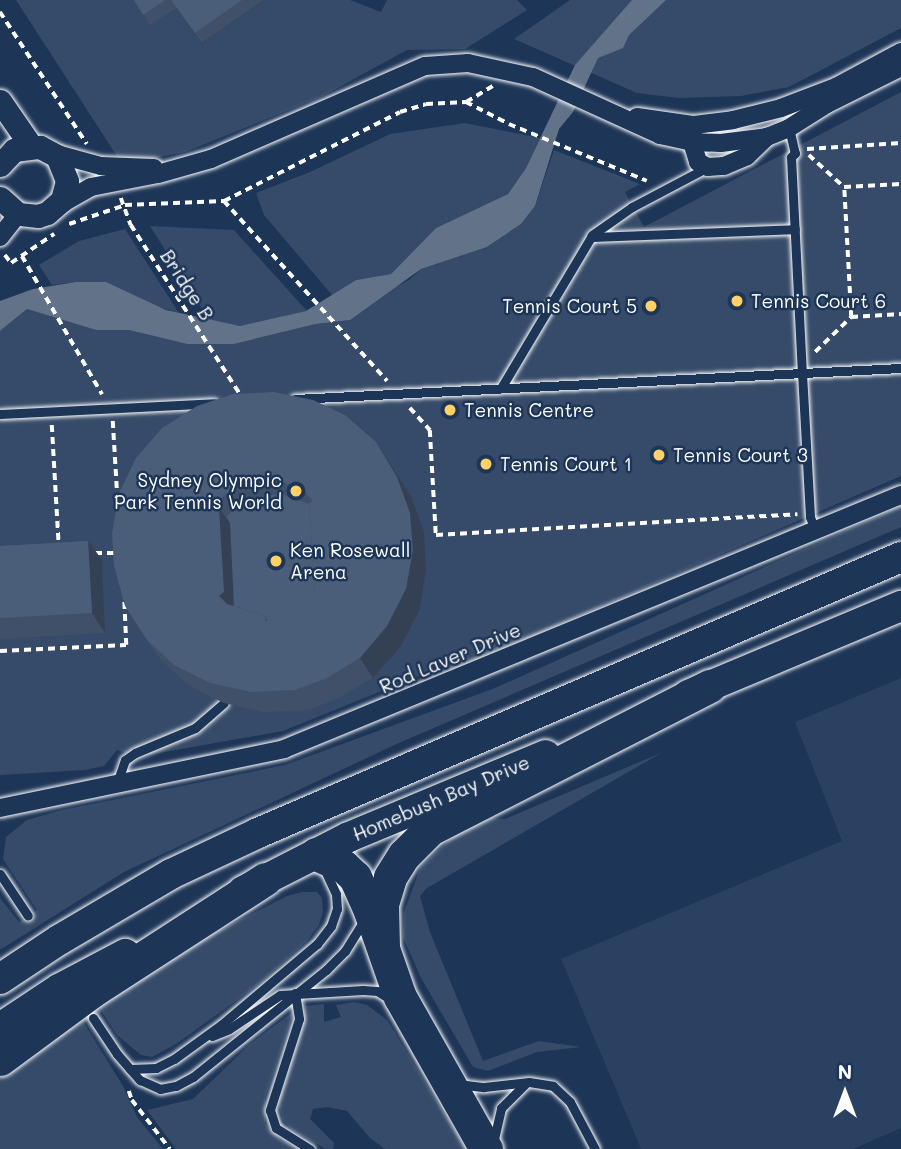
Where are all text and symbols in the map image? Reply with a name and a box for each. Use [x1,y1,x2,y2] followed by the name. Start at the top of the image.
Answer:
[156,245,218,325] street label: Bridge B
[751,290,886,312] place label: Tennis Court 6
[729,293,745,309] marker: Tennis Court 6
[502,295,637,317] place label: Tennis Court 5
[643,298,659,314] marker: Tennis Court 5
[464,399,594,421] place label: Tennis Centre
[442,402,458,418] marker: Tennis Centre
[673,444,808,466] place label: Tennis Court 3
[651,447,667,463] marker: Tennis Court 3
[500,453,632,475] place label: Tennis Court 1
[478,456,494,472] marker: Tennis Court 1
[114,469,282,513] place label: Sydney Olympic Park Tennis World
[288,483,304,499] marker: Sydney Olympic Park Tennis World
[290,539,410,583] place label: Ken Rosewall Arena
[268,553,284,569] marker: Ken Rosewall Arena
[376,618,524,698] street label: Rod Laver Drive
[349,750,533,846] street label: Homebush Bay Drive
[810,1058,880,1128] north arrow
[838,1059,852,1084] text: N

